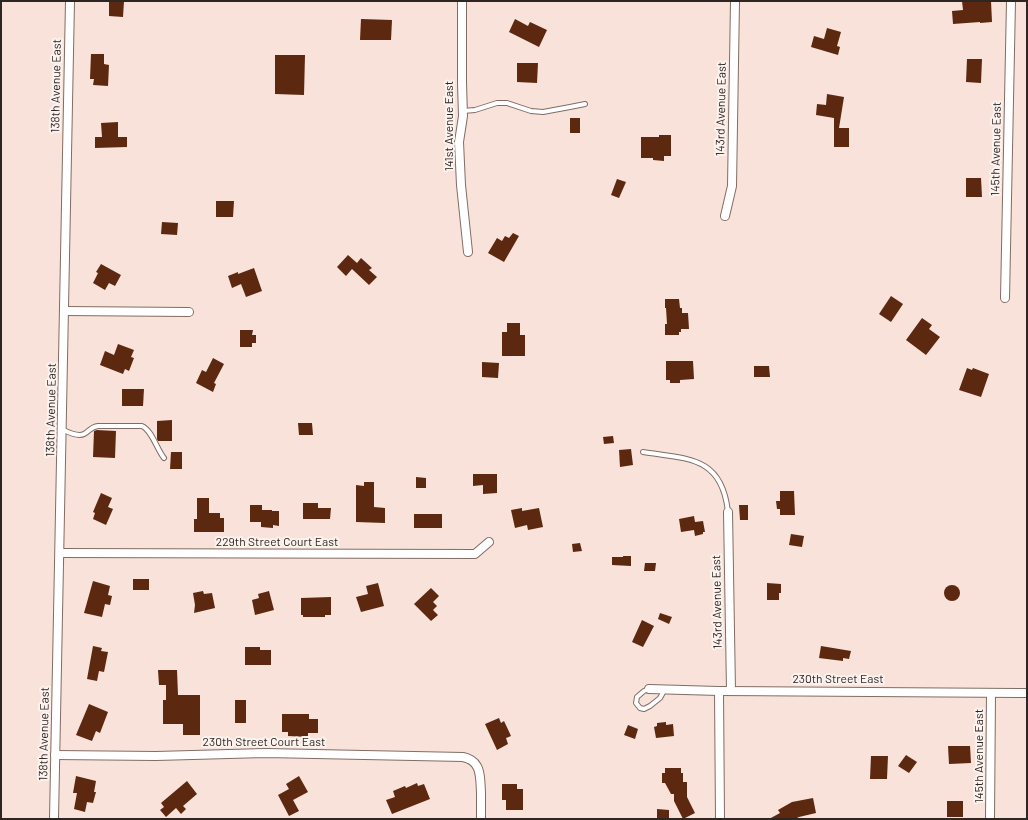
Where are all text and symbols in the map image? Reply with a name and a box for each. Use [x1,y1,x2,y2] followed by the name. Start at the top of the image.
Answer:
[47,39,63,133] street label: 138th Avenue East
[712,62,728,156] street label: 143rd Avenue East
[441,81,455,171] street label: 141st Avenue East
[987,102,1003,196] street label: 145th Avenue East
[42,363,58,457] street label: 138th Avenue East
[216,534,338,548] street label: 229th Street Court East
[708,555,724,649] street label: 143rd Avenue East
[792,671,884,685] street label: 230th Street East
[35,687,51,781] street label: 138th Avenue East
[971,709,985,803] street label: 145th Avenue East
[203,734,325,748] street label: 230th Street Court East

